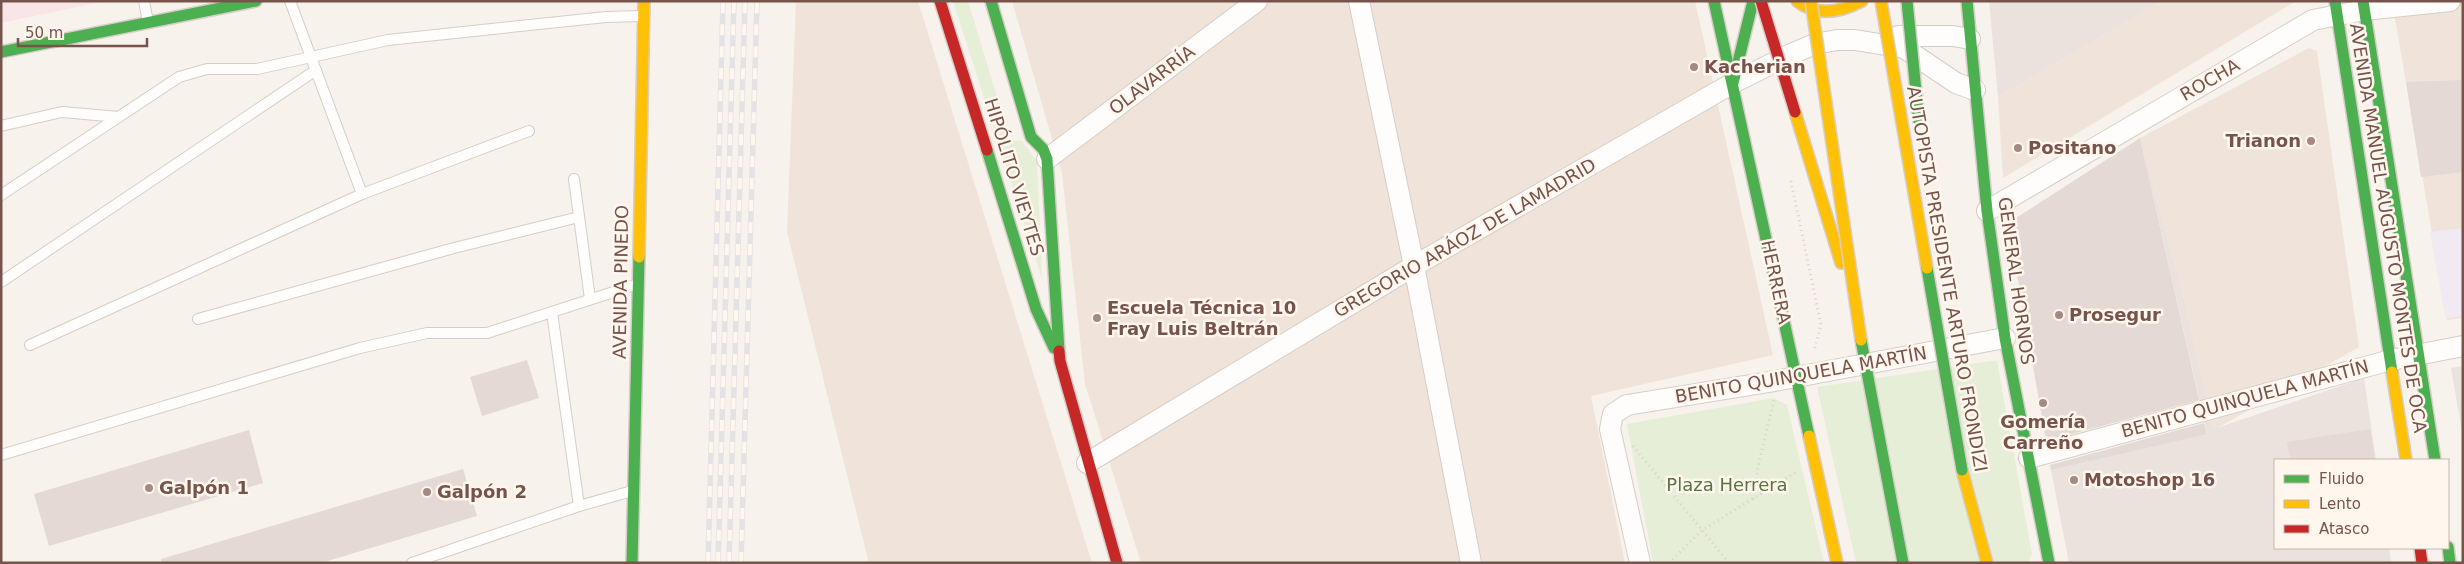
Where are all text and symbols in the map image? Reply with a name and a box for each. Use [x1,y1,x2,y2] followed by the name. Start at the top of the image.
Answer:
[18,15,146,47] scale bar
[2346,22,2431,435] street label: AVENIDA MANUEL AUGUSTO MONTES DE OCA
[25,24,63,42] text: 50 m
[1105,40,1199,119] street label: OLAVARRÍA
[2176,54,2244,105] street label: ROCHA
[1704,56,1806,77] place label: Kacherian
[1688,61,1700,73] marker: Kacherian
[1903,84,1992,474] street label: AUTOPISTA PRESIDENTE ARTURO FRONDIZI
[980,95,1048,258] street label: HIPÓLITO VIEYTES
[2226,130,2301,151] place label: Trianon
[2305,135,2317,147] marker: Trianon
[2028,137,2116,158] place label: Positano
[2012,142,2024,154] marker: Positano
[1330,154,1599,321] street label: GREGORIO ARÁOZ DE LAMADRID
[1994,196,2039,366] street label: GENERAL HORNOS
[609,205,632,359] street label: AVENIDA PINEDO
[1757,238,1796,327] street label: HERRERA
[1107,297,1296,339] place label: Escuela Técnica 10 Fray Luis Beltrán
[2069,304,2161,325] place label: Prosegur
[2053,309,2065,321] marker: Prosegur
[1091,312,1103,324] marker: Escuela Técnica 10 Fray Luis Beltrán
[1673,342,1929,407] street label: BENITO QUINQUELA MARTÍN
[2119,355,2371,442] street label: BENITO QUINQUELA MARTÍN
[2037,397,2049,409] marker: Gomería Carreño
[2000,411,2086,453] place label: Gomería Carreño
[2274,459,2449,549] legend
[2084,469,2215,490] place label: Motoshop 16
[2319,470,2364,488] text: Fluido
[1666,474,1788,495] park label: Plaza Herrera
[2068,474,2080,486] marker: Motoshop 16
[159,477,249,498] place label: Galpón 1
[437,481,527,502] place label: Galpón 2
[143,482,155,494] marker: Galpón 1
[421,486,433,498] marker: Galpón 2
[2319,495,2361,513] text: Lento
[2319,520,2369,538] text: Atasco

